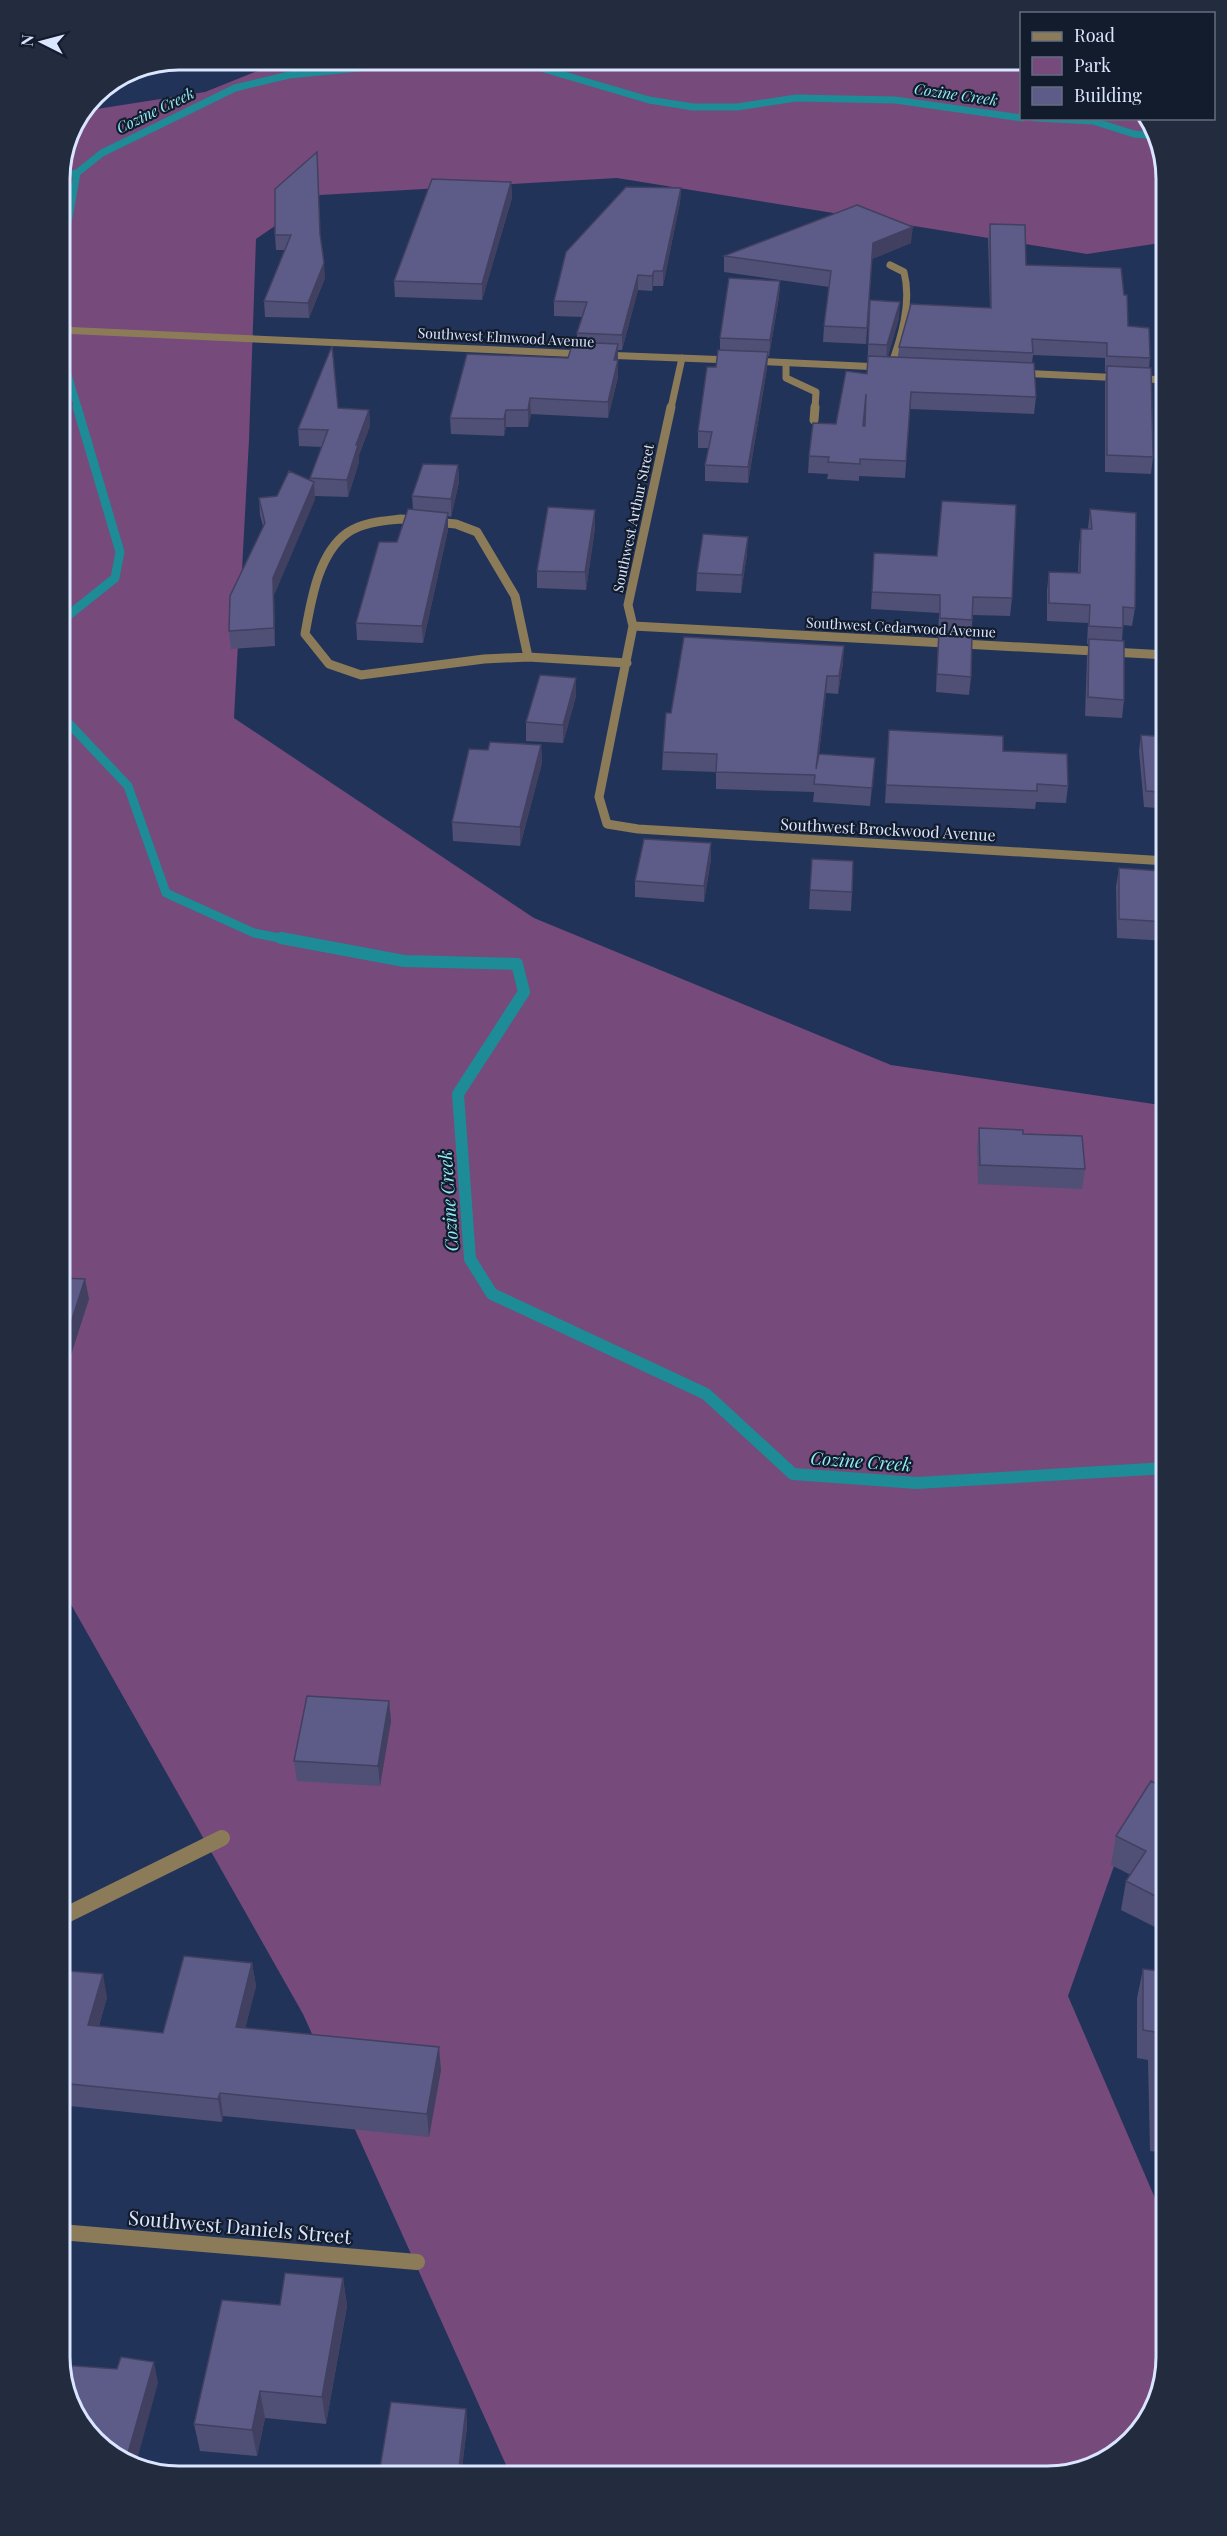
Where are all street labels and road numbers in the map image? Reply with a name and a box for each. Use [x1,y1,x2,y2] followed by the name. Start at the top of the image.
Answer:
[417,323,595,351] street label: Southwest Elmwood Avenue
[608,441,658,594] street label: Southwest Arthur Street
[806,613,996,641] street label: Southwest Cedarwood Avenue
[780,813,996,845] street label: Southwest Brockwood Avenue
[127,2203,353,2249] street label: Southwest Daniels Street

